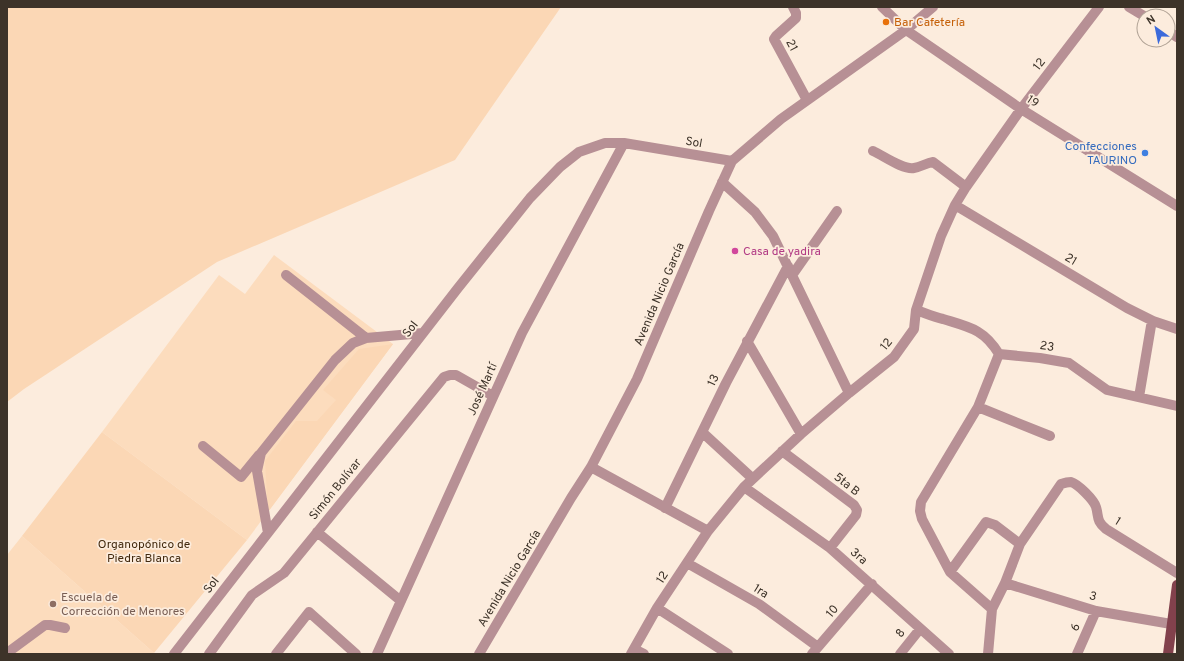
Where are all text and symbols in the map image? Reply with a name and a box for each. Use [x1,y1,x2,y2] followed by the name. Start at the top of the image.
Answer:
[1136,8,1176,48] north arrow
[1144,12,1158,28] text: N
[894,15,965,31] place label: Bar Cafetería
[881,17,891,27] marker: Bar Cafetería
[781,36,801,54] street label: 21
[1030,55,1050,74] street label: 12
[1023,92,1042,112] street label: 19
[684,134,703,152] street label: Sol
[1065,139,1137,169] place label: Confecciones TAURINO
[1140,148,1150,158] marker: Confecciones TAURINO
[631,240,689,348] street label: Avenida Nicio García
[743,244,821,260] place label: Casa de yadira
[730,246,740,256] marker: Casa de yadira
[1061,250,1080,270] street label: 21
[399,318,422,341] street label: Sol
[877,335,897,354] street label: 12
[1038,338,1055,356] street label: 23
[464,360,502,418] street label: José Martí
[704,372,724,389] street label: 13
[306,455,366,524] street label: Simón Bolívar
[830,470,863,500] street label: 5ta B
[1111,514,1124,530] street label: 1
[475,527,545,630] street label: Avenida Nicio García
[98,537,190,567] park label: Organopónico de Piedra Blanca
[846,545,870,569] street label: 3ra
[653,568,673,587] street label: 12
[200,574,223,597] street label: Sol
[750,581,771,603] street label: 1ra
[1087,588,1098,606] street label: 3
[61,590,185,620] place label: Escuela de Corrección de Menores
[48,599,58,609] marker: Escuela de Corrección de Menores
[823,602,843,621] street label: 10
[1067,621,1085,634] street label: 6
[892,626,909,641] street label: 8

